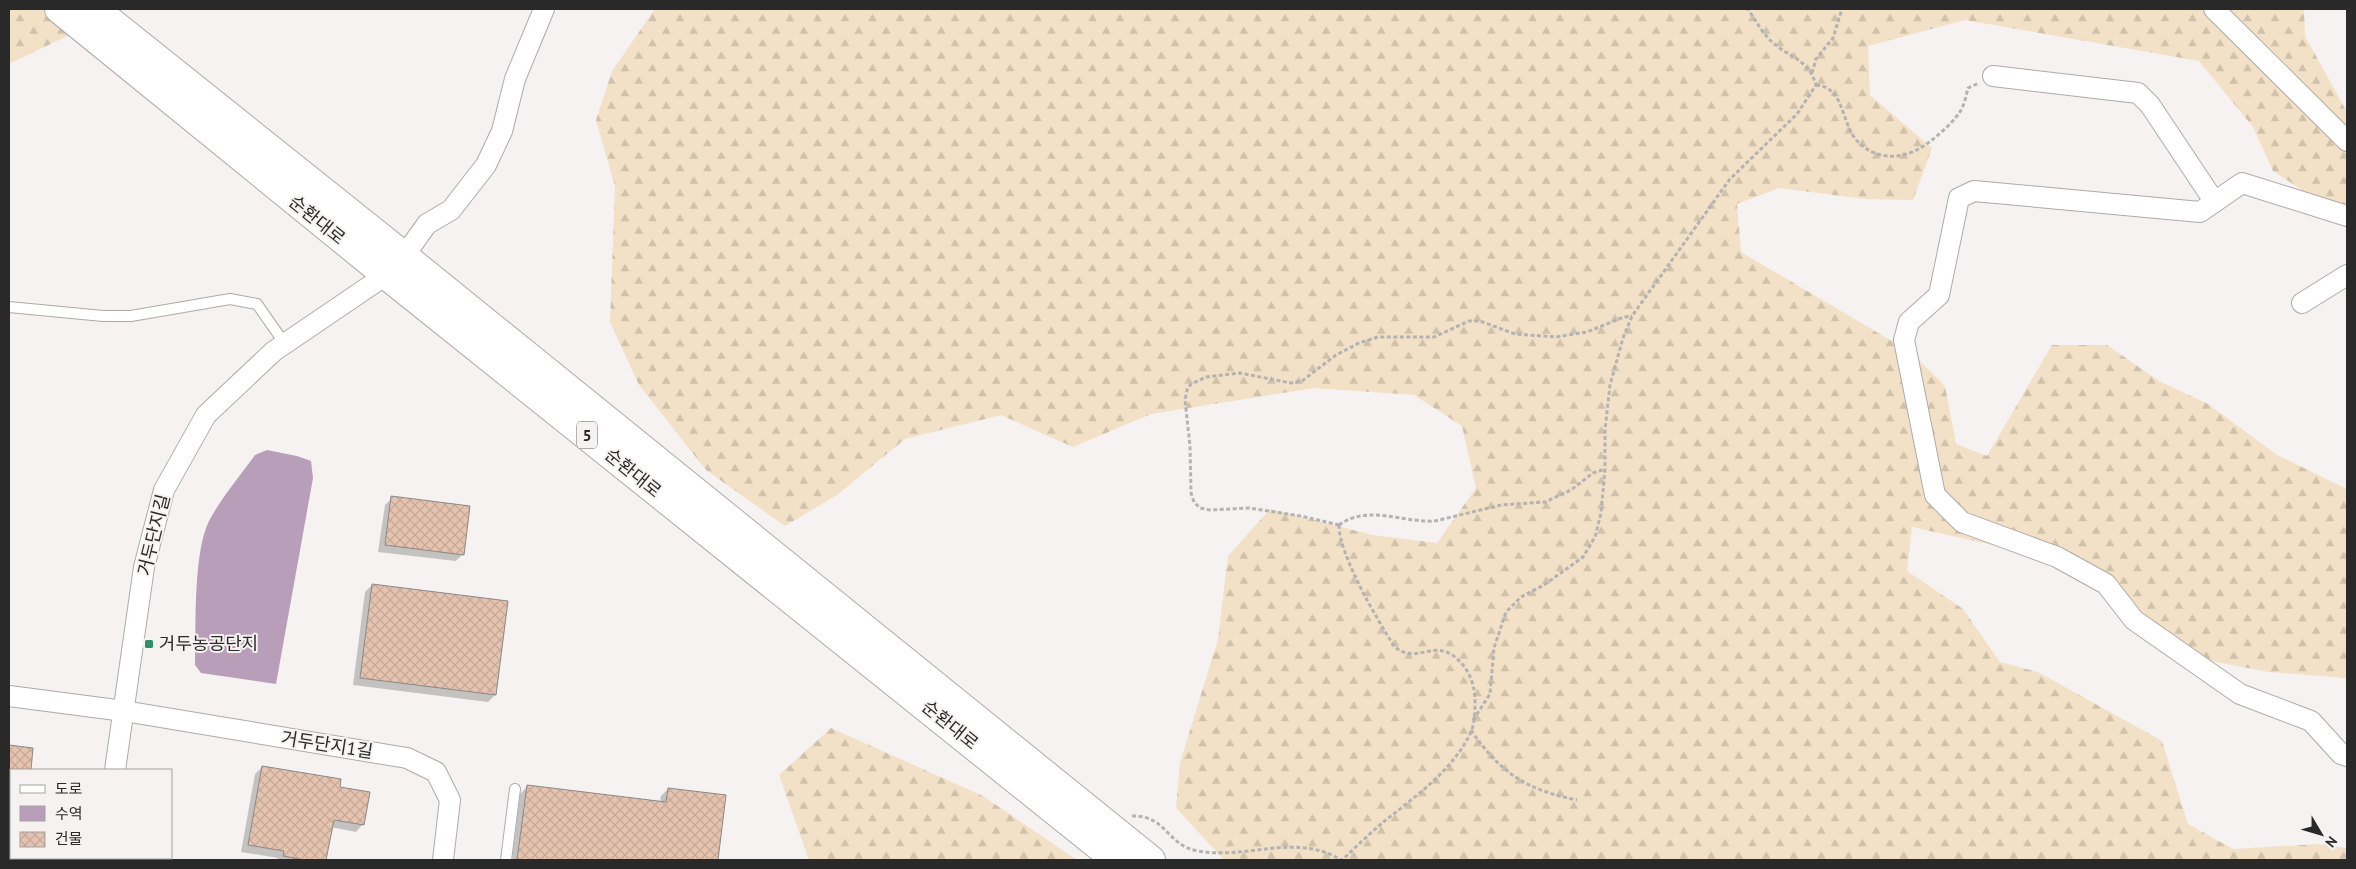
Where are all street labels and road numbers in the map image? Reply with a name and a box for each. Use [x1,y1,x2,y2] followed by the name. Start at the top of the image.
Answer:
[284,190,350,249] street label: 순환대로
[577,422,597,448] road number: 5
[600,443,666,502] street label: 순환대로
[132,492,175,578] street label: 거두단지길
[917,695,983,754] street label: 순환대로
[280,726,375,763] street label: 거두단지1길

